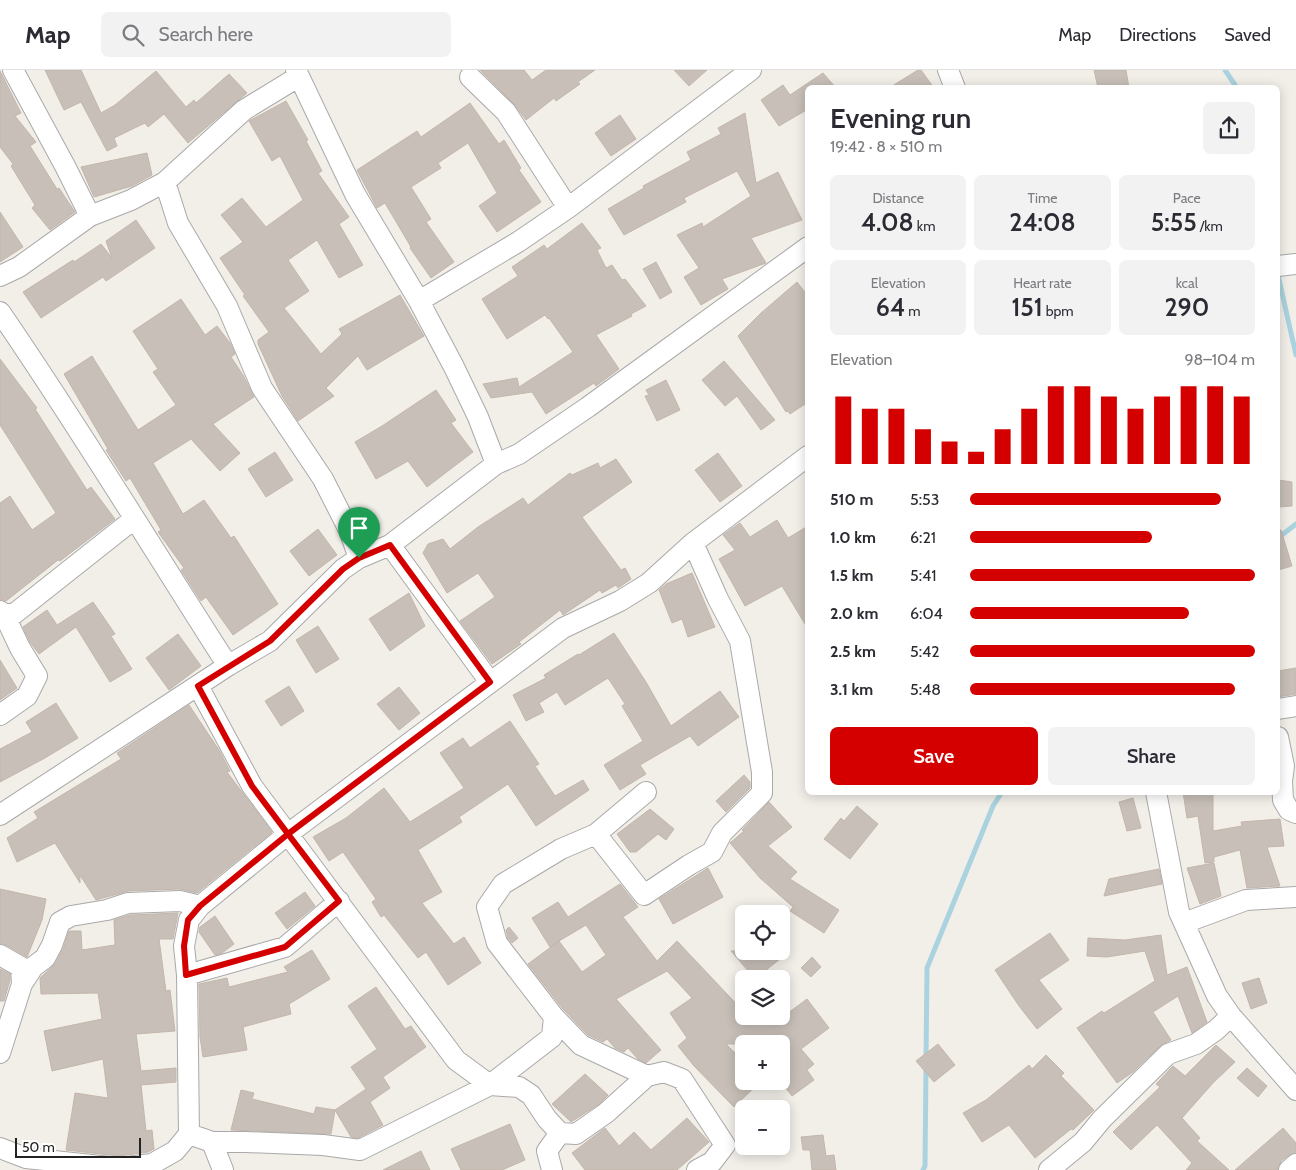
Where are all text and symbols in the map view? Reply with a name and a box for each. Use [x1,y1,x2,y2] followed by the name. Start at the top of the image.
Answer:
[101,12,451,57] search box
[25,20,71,49] text: Map
[119,21,147,49] icon: search
[159,23,253,46] text: Search here
[1058,24,1091,46] text: Map
[1119,24,1196,46] text: Directions
[1224,24,1271,46] text: Saved
[830,101,971,135] text: Evening run
[1203,102,1255,154] button: share
[830,137,942,156] text: 19:42 · 8 × 510 m
[872,189,924,207] text: Distance
[1028,189,1057,207] text: Time
[1173,189,1201,207] text: Pace
[861,207,914,237] text: 4.08
[1009,207,1076,237] text: 24:08
[1151,207,1197,237] text: 5:55
[914,217,935,235] text: km
[1197,217,1223,235] text: /km
[871,274,926,292] text: Elevation
[1013,274,1072,292] text: Heart rate
[1176,274,1198,292] text: kcal
[876,292,905,322] text: 64
[1011,292,1043,322] text: 151
[1164,292,1209,322] text: 290
[905,302,921,320] text: m
[1043,302,1074,320] text: bpm
[830,350,893,369] text: Elevation
[1184,350,1255,369] text: 98–104 m
[830,490,873,509] text: 510 m
[910,490,939,509] text: 5:53
[338,507,380,558] pin
[345,514,373,542] icon: arrive
[830,528,876,547] text: 1.0 km
[910,528,936,547] text: 6:21
[830,566,873,585] text: 1.5 km
[910,566,936,585] text: 5:41
[830,604,878,623] text: 2.0 km
[910,604,943,623] text: 6:04
[830,642,876,661] text: 2.5 km
[910,642,940,661] text: 5:42
[830,680,873,699] text: 3.1 km
[910,680,941,699] text: 5:48
[830,727,1038,785] button: Save
[1048,727,1255,785] button: Share
[735,905,790,1155] map controls
[735,905,790,960] button: locate
[735,970,790,1025] button: layers
[735,1035,790,1090] button: +
[735,1100,790,1155] button: −
[15,1135,141,1158] scale bar
[22,1138,55,1156] text: 50 m

